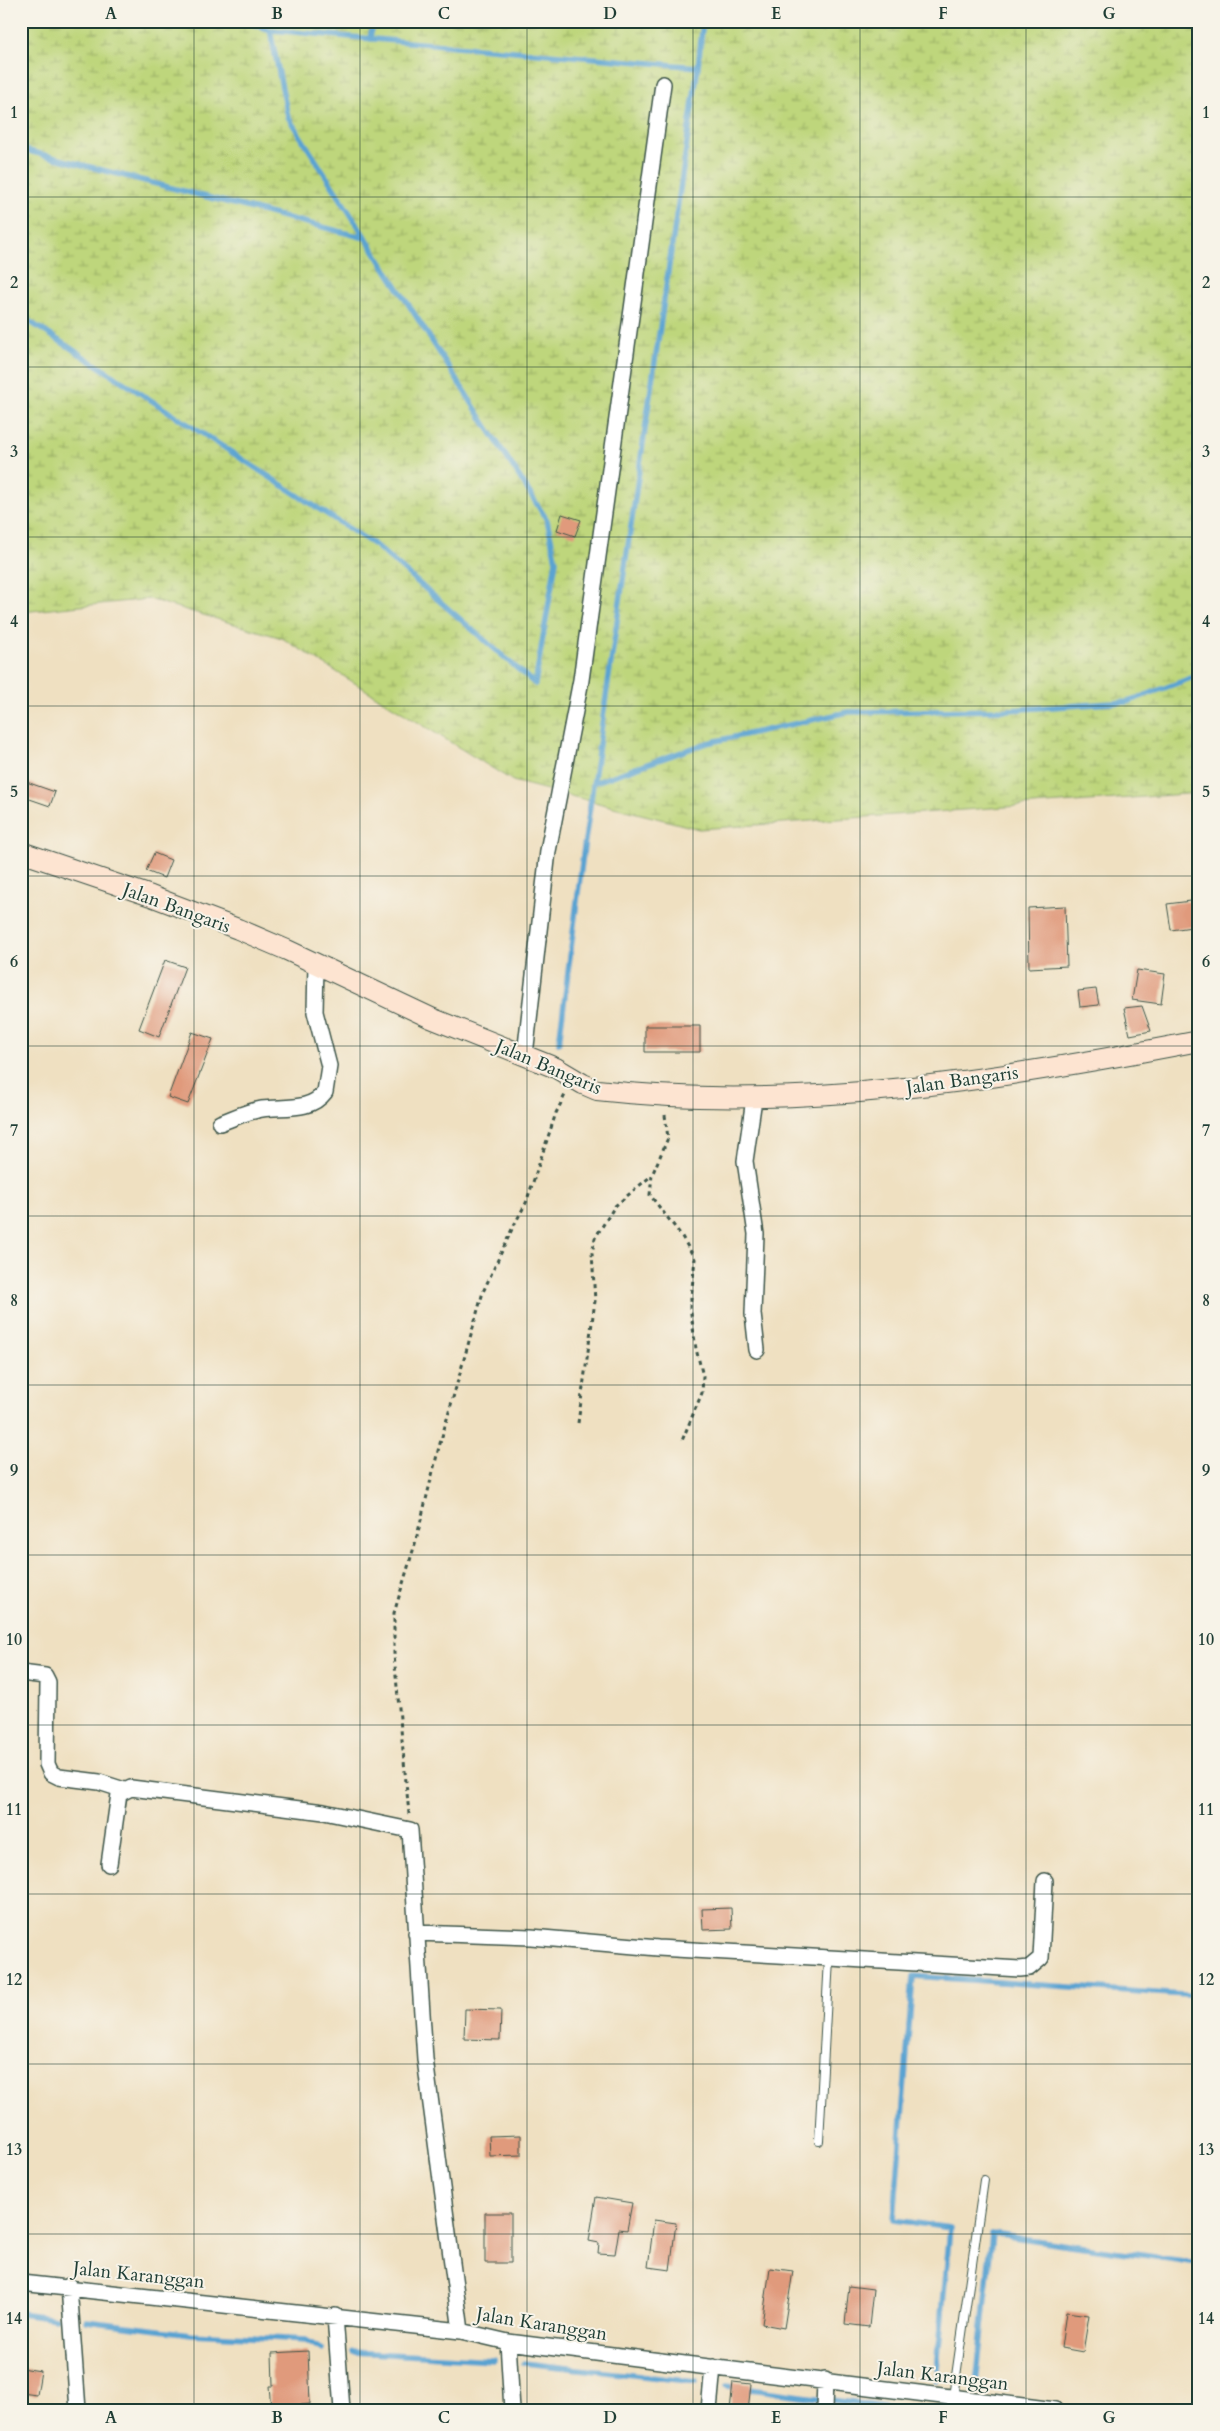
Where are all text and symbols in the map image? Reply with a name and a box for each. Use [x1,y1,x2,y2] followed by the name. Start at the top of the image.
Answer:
[105,3,117,25] text: A
[271,3,283,25] text: B
[438,3,450,25] text: C
[603,3,617,25] text: D
[771,3,781,25] text: E
[938,3,948,25] text: F
[1102,3,1116,25] text: G
[10,102,18,124] text: 1
[1202,102,1210,124] text: 1
[10,272,18,294] text: 2
[1202,272,1210,294] text: 2
[10,441,18,463] text: 3
[1202,441,1210,463] text: 3
[10,611,18,633] text: 4
[1202,611,1210,633] text: 4
[10,781,18,803] text: 5
[1202,781,1210,803] text: 5
[116,875,234,939] street label: Jalan Bangaris
[10,951,18,973] text: 6
[1202,951,1210,973] text: 6
[489,1032,606,1101] street label: Jalan Bangaris
[901,1059,1020,1101] street label: Jalan Bangaris
[10,1120,18,1142] text: 7
[1202,1120,1210,1142] text: 7
[10,1290,18,1312] text: 8
[1202,1290,1210,1312] text: 8
[10,1460,18,1482] text: 9
[1202,1460,1210,1482] text: 9
[6,1629,22,1651] text: 10
[1198,1629,1214,1651] text: 10
[6,1799,22,1821] text: 11
[1198,1799,1214,1821] text: 11
[6,1969,22,1991] text: 12
[1198,1969,1214,1991] text: 12
[6,2139,22,2161] text: 13
[1198,2139,1214,2161] text: 13
[69,2255,206,2295] street label: Jalan Karanggan
[472,2300,609,2347] street label: Jalan Karanggan
[6,2308,22,2330] text: 14
[1198,2308,1214,2330] text: 14
[873,2355,1010,2397] street label: Jalan Karanggan
[105,2407,117,2429] text: A
[271,2407,283,2429] text: B
[438,2407,450,2429] text: C
[603,2407,617,2429] text: D
[771,2407,781,2429] text: E
[938,2407,948,2429] text: F
[1102,2407,1116,2429] text: G

